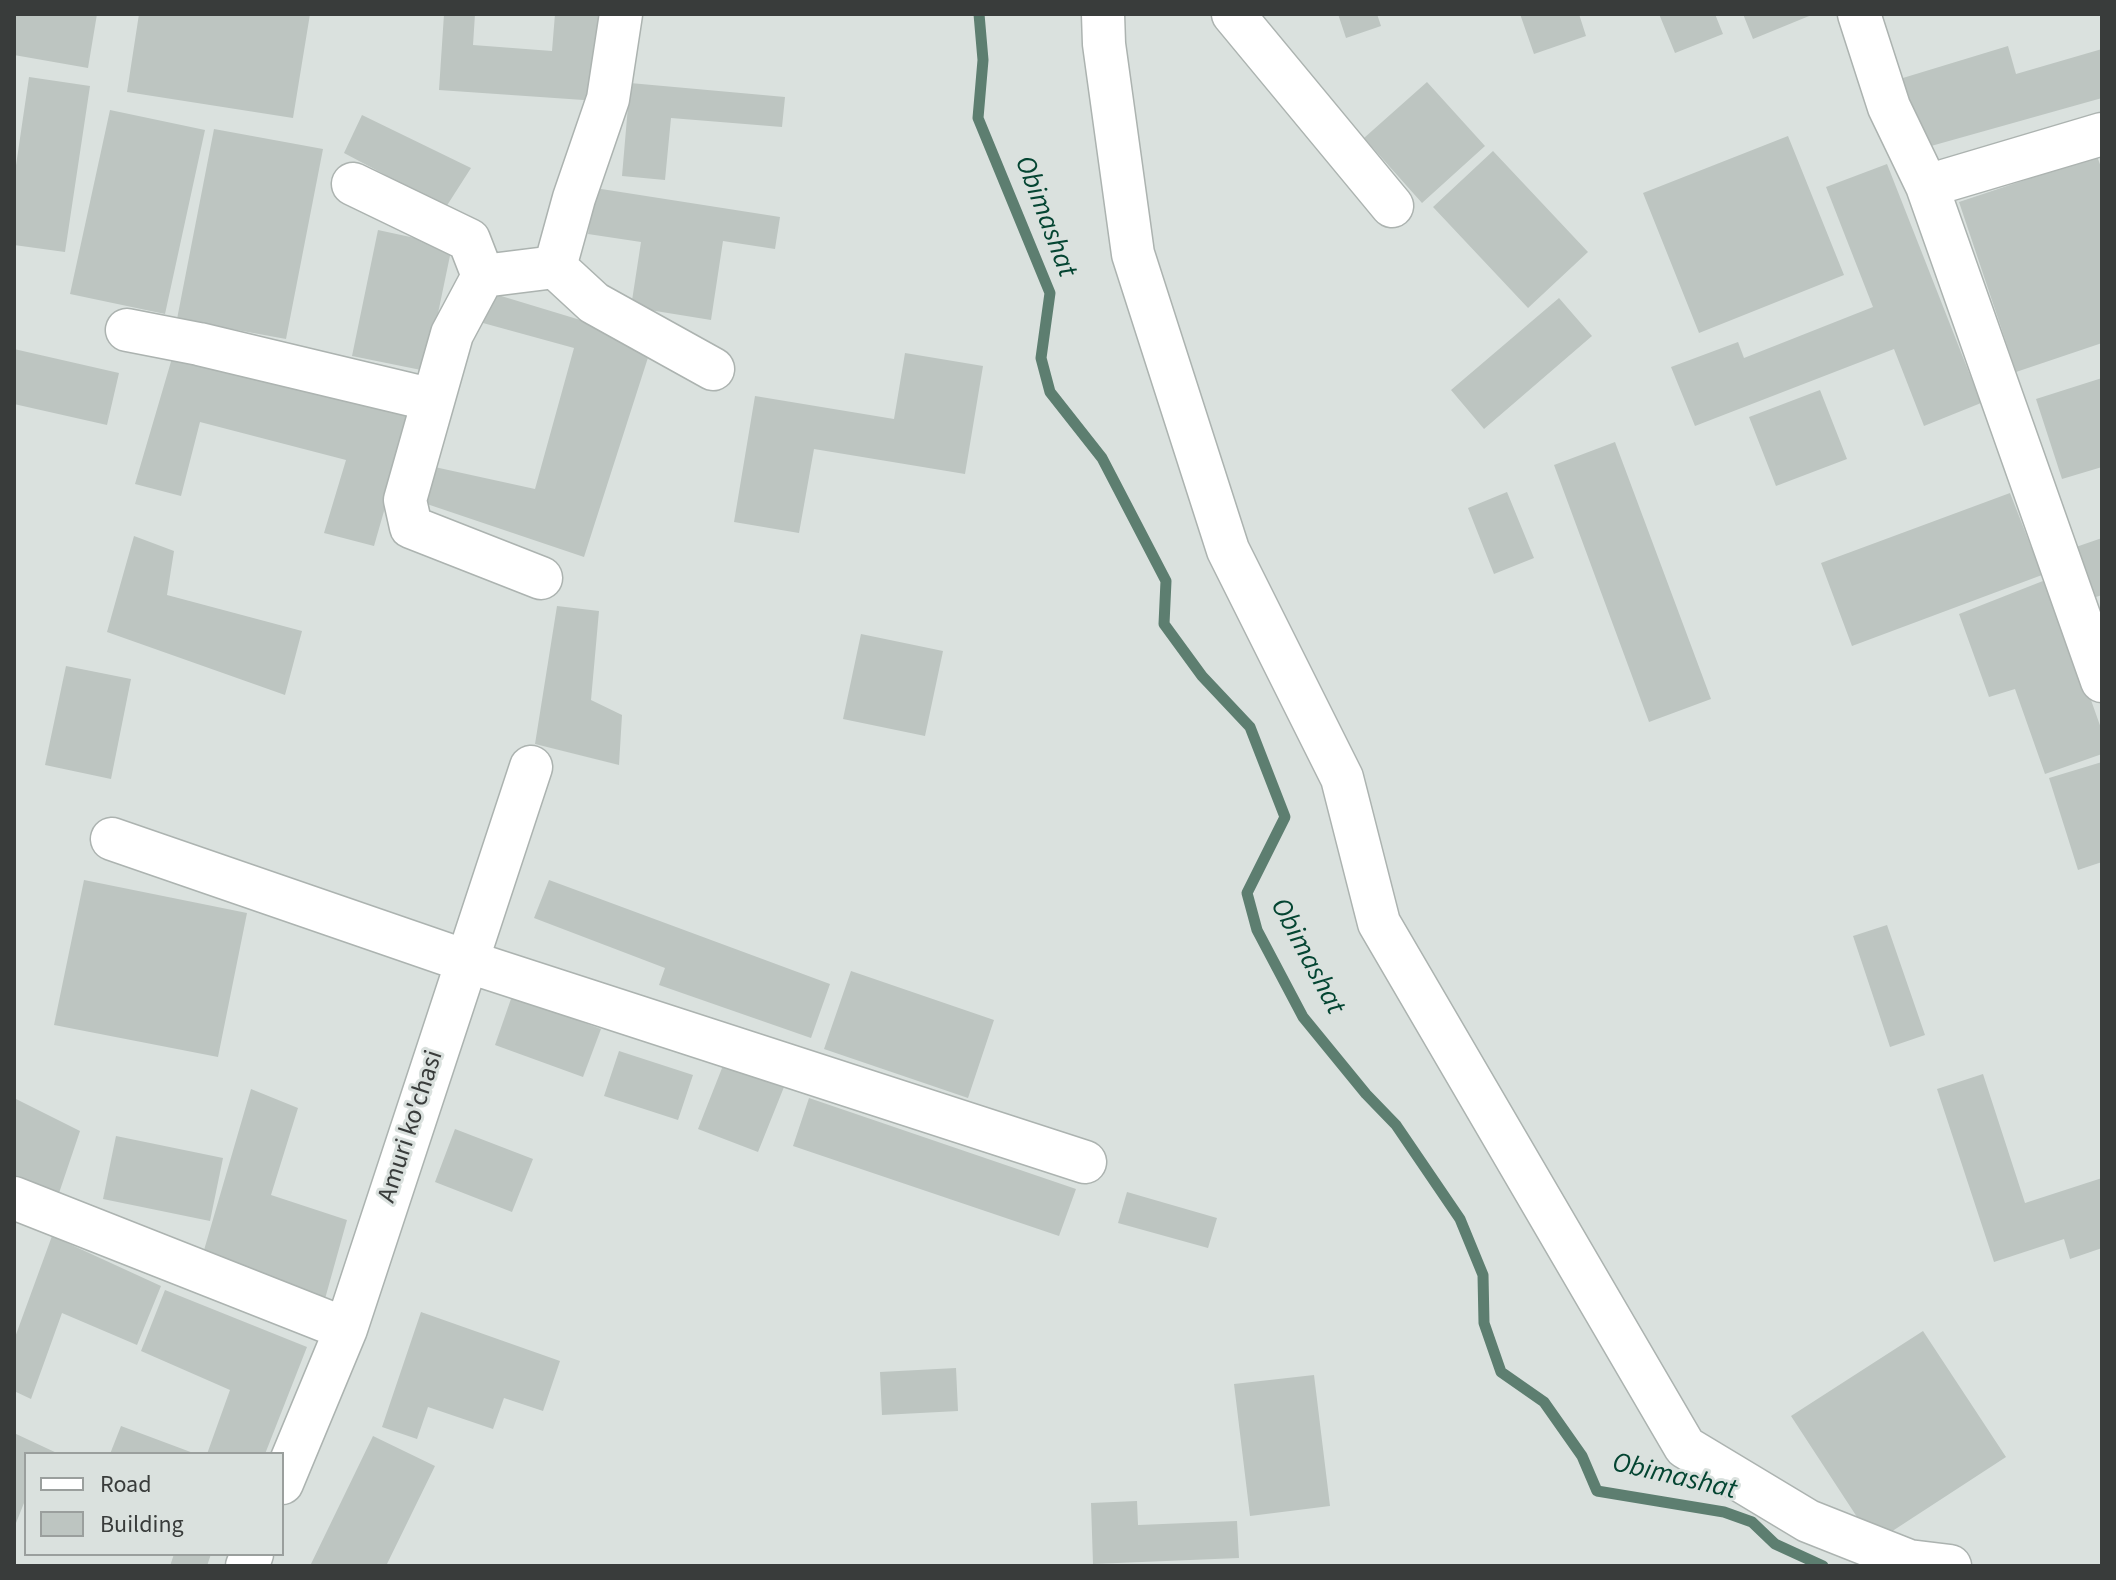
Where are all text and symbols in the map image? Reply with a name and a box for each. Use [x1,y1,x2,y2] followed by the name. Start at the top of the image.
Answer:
[1006,152,1082,282] water label: Obimashat
[1261,893,1351,1021] water label: Obimashat
[373,1047,451,1207] street label: Amuri ko'chasi
[1608,1447,1740,1509] water label: Obimashat
[24,1452,284,1556] legend
[100,1467,152,1502] text: Road
[100,1507,184,1542] text: Building

